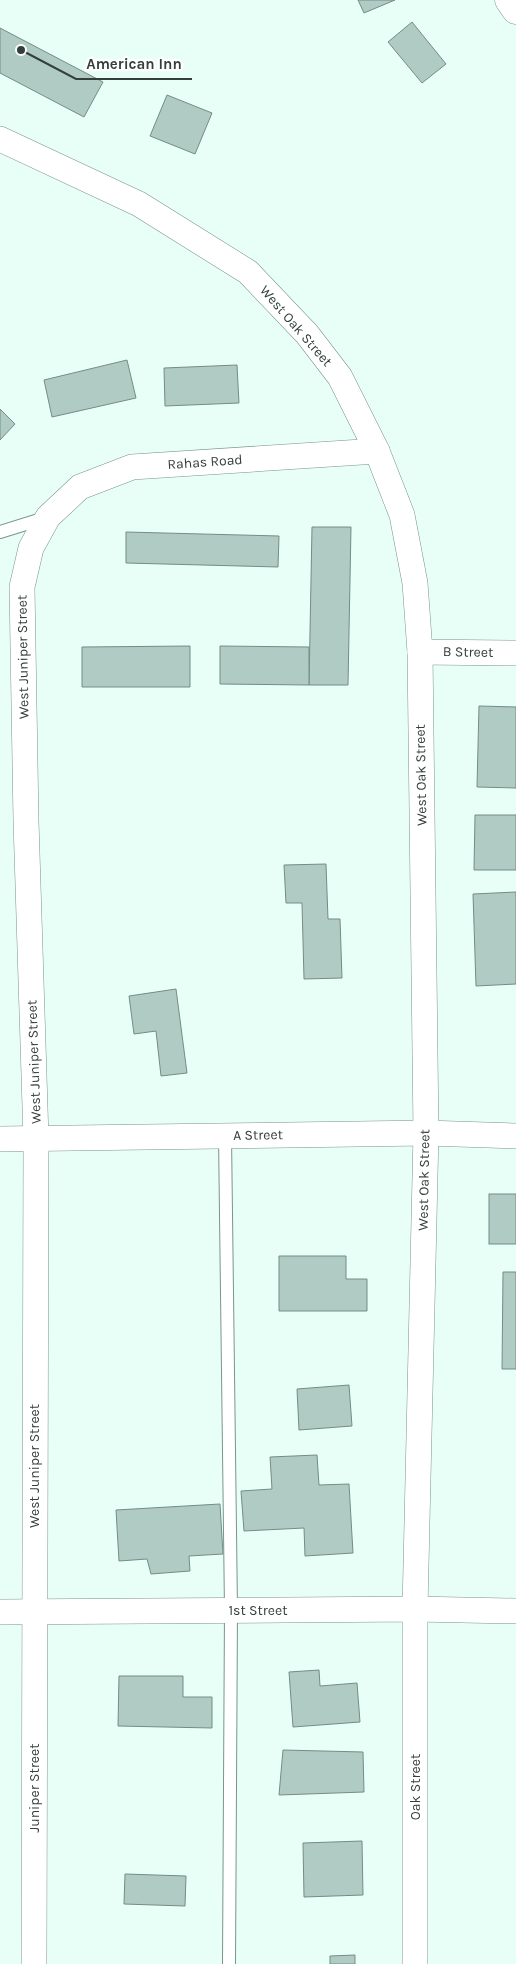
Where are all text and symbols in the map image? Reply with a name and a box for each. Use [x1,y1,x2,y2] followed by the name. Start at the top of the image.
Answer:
[76,49,192,79] callout: American Inn
[86,55,182,73] text: American Inn
[256,282,336,370] street label: West Oak Street
[167,451,243,473] street label: Rahas Road
[13,595,33,719] street label: West Juniper Street
[443,643,493,661] street label: B Street
[412,724,430,826] street label: West Oak Street
[23,1000,45,1124] street label: West Juniper Street
[233,1126,283,1144] street label: A Street
[415,1129,433,1231] street label: West Oak Street
[26,1404,43,1528] street label: West Juniper Street
[228,1602,288,1619] street label: 1st Street
[26,1744,43,1832] street label: Juniper Street
[407,1754,424,1820] street label: Oak Street

